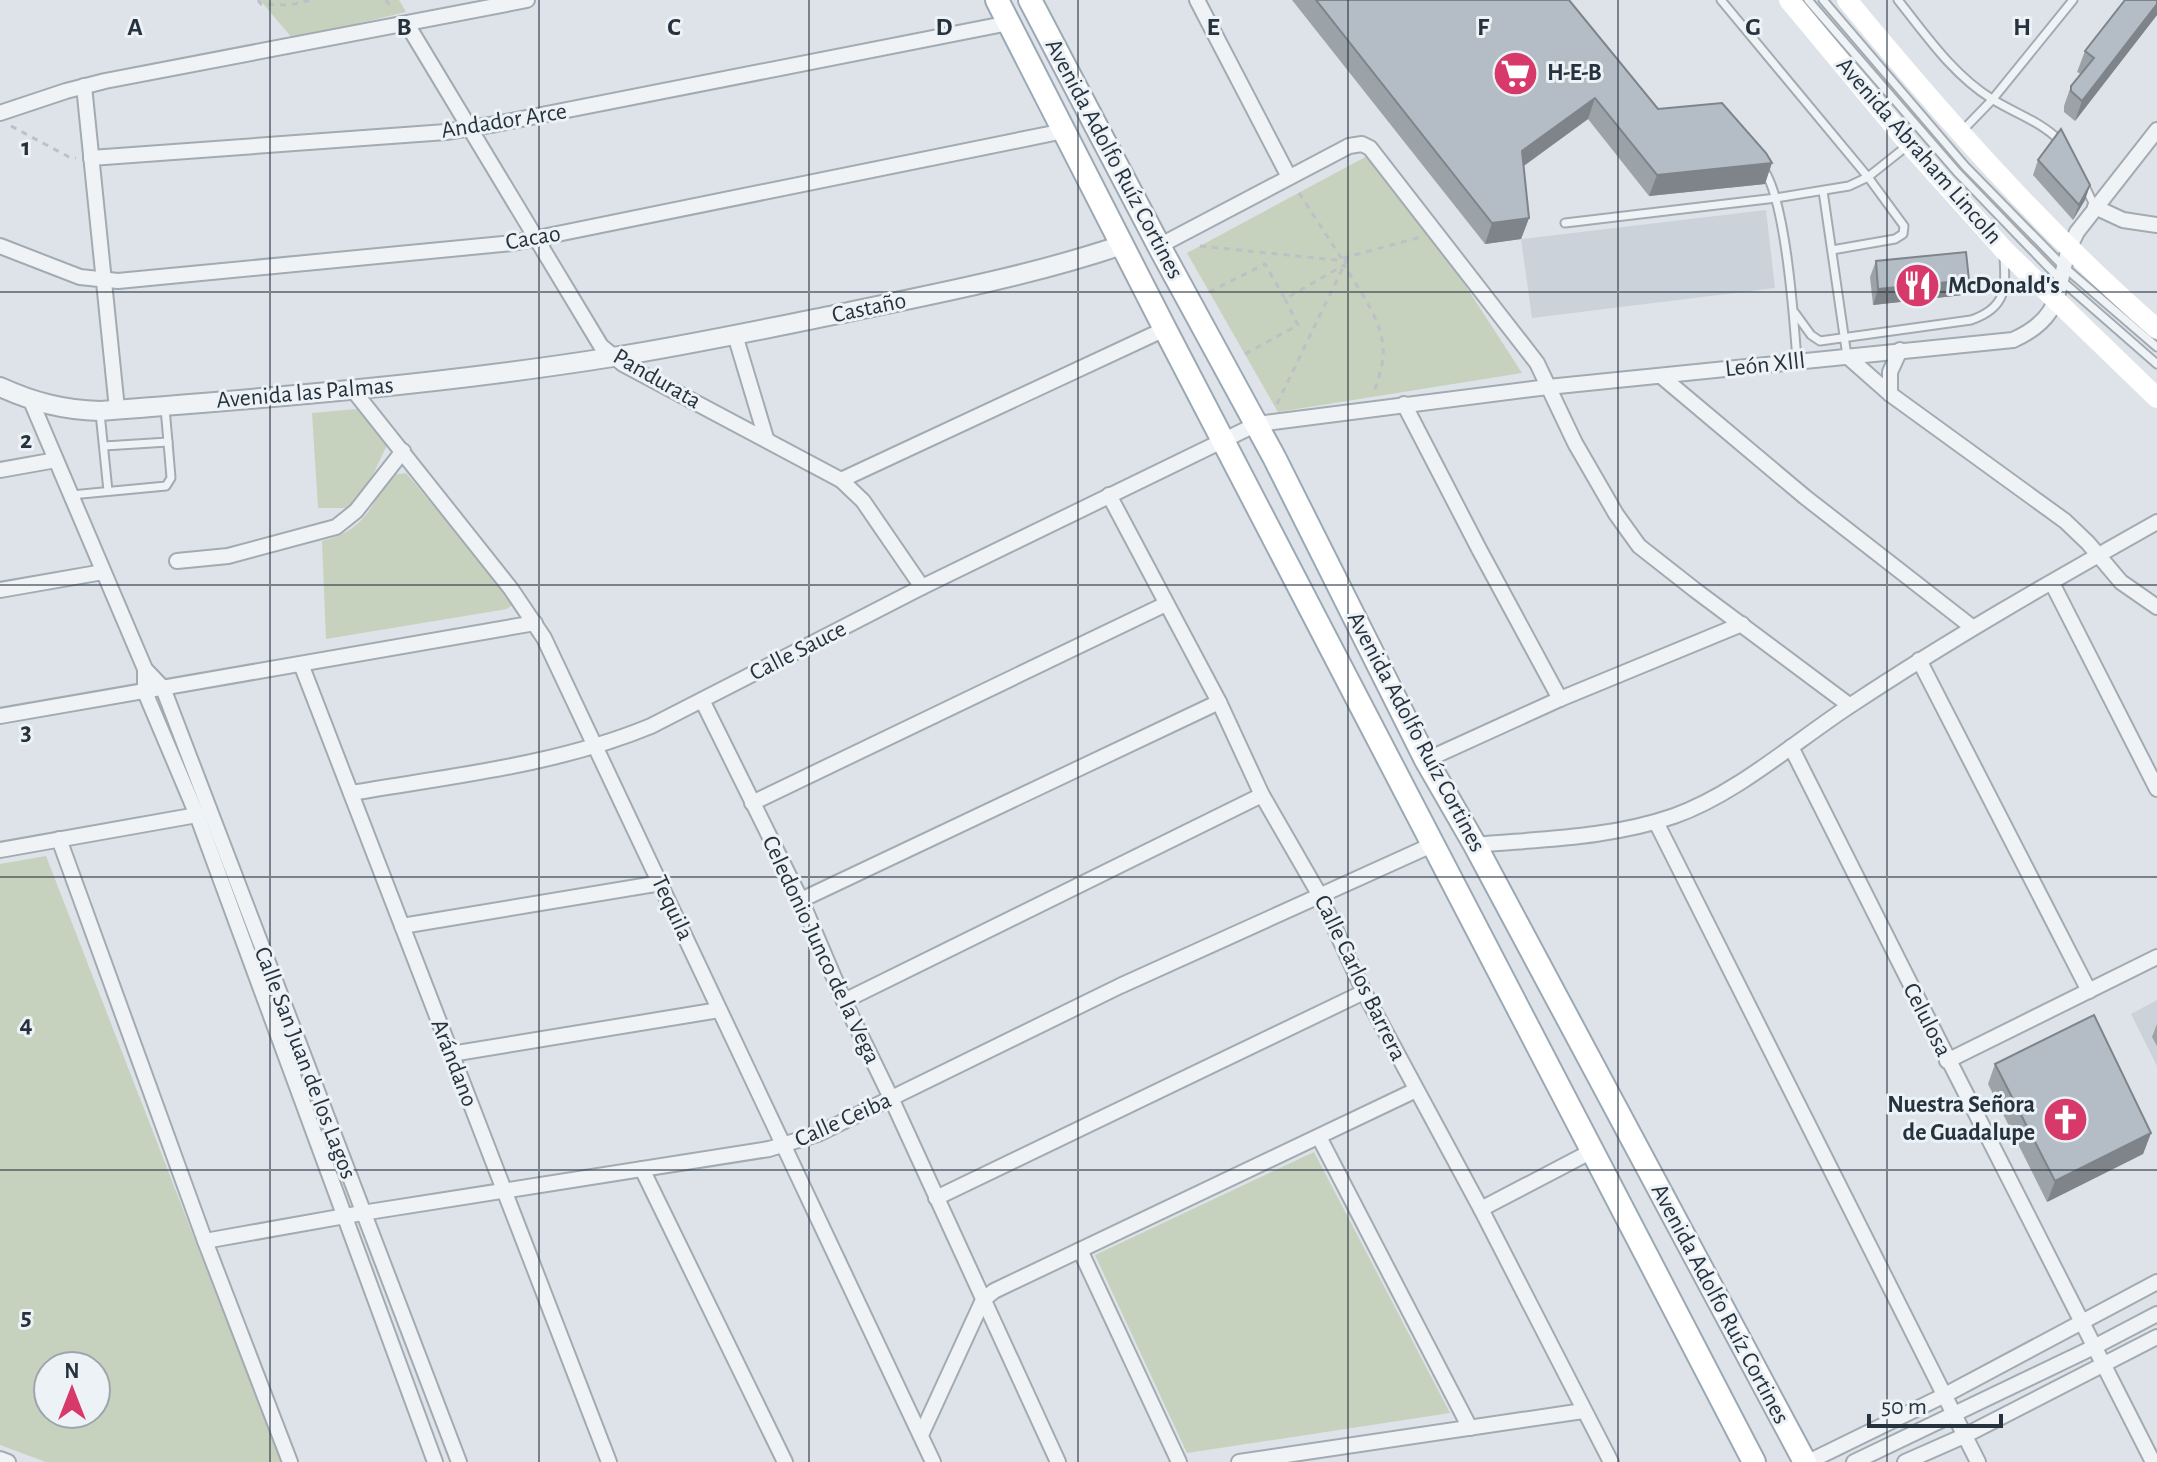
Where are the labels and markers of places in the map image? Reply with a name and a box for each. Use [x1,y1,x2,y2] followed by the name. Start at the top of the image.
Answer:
[1492,49,1540,97] supermarket icon: H-E-B
[1547,61,1602,85] place label: H-E-B
[1893,262,1941,310] restaurant icon: McDonald's
[1948,274,2060,298] place label: McDonald's
[1887,1093,2035,1145] place label: Nuestra Señora de Guadalupe
[2042,1095,2090,1143] church icon: Nuestra Señora de Guadalupe

